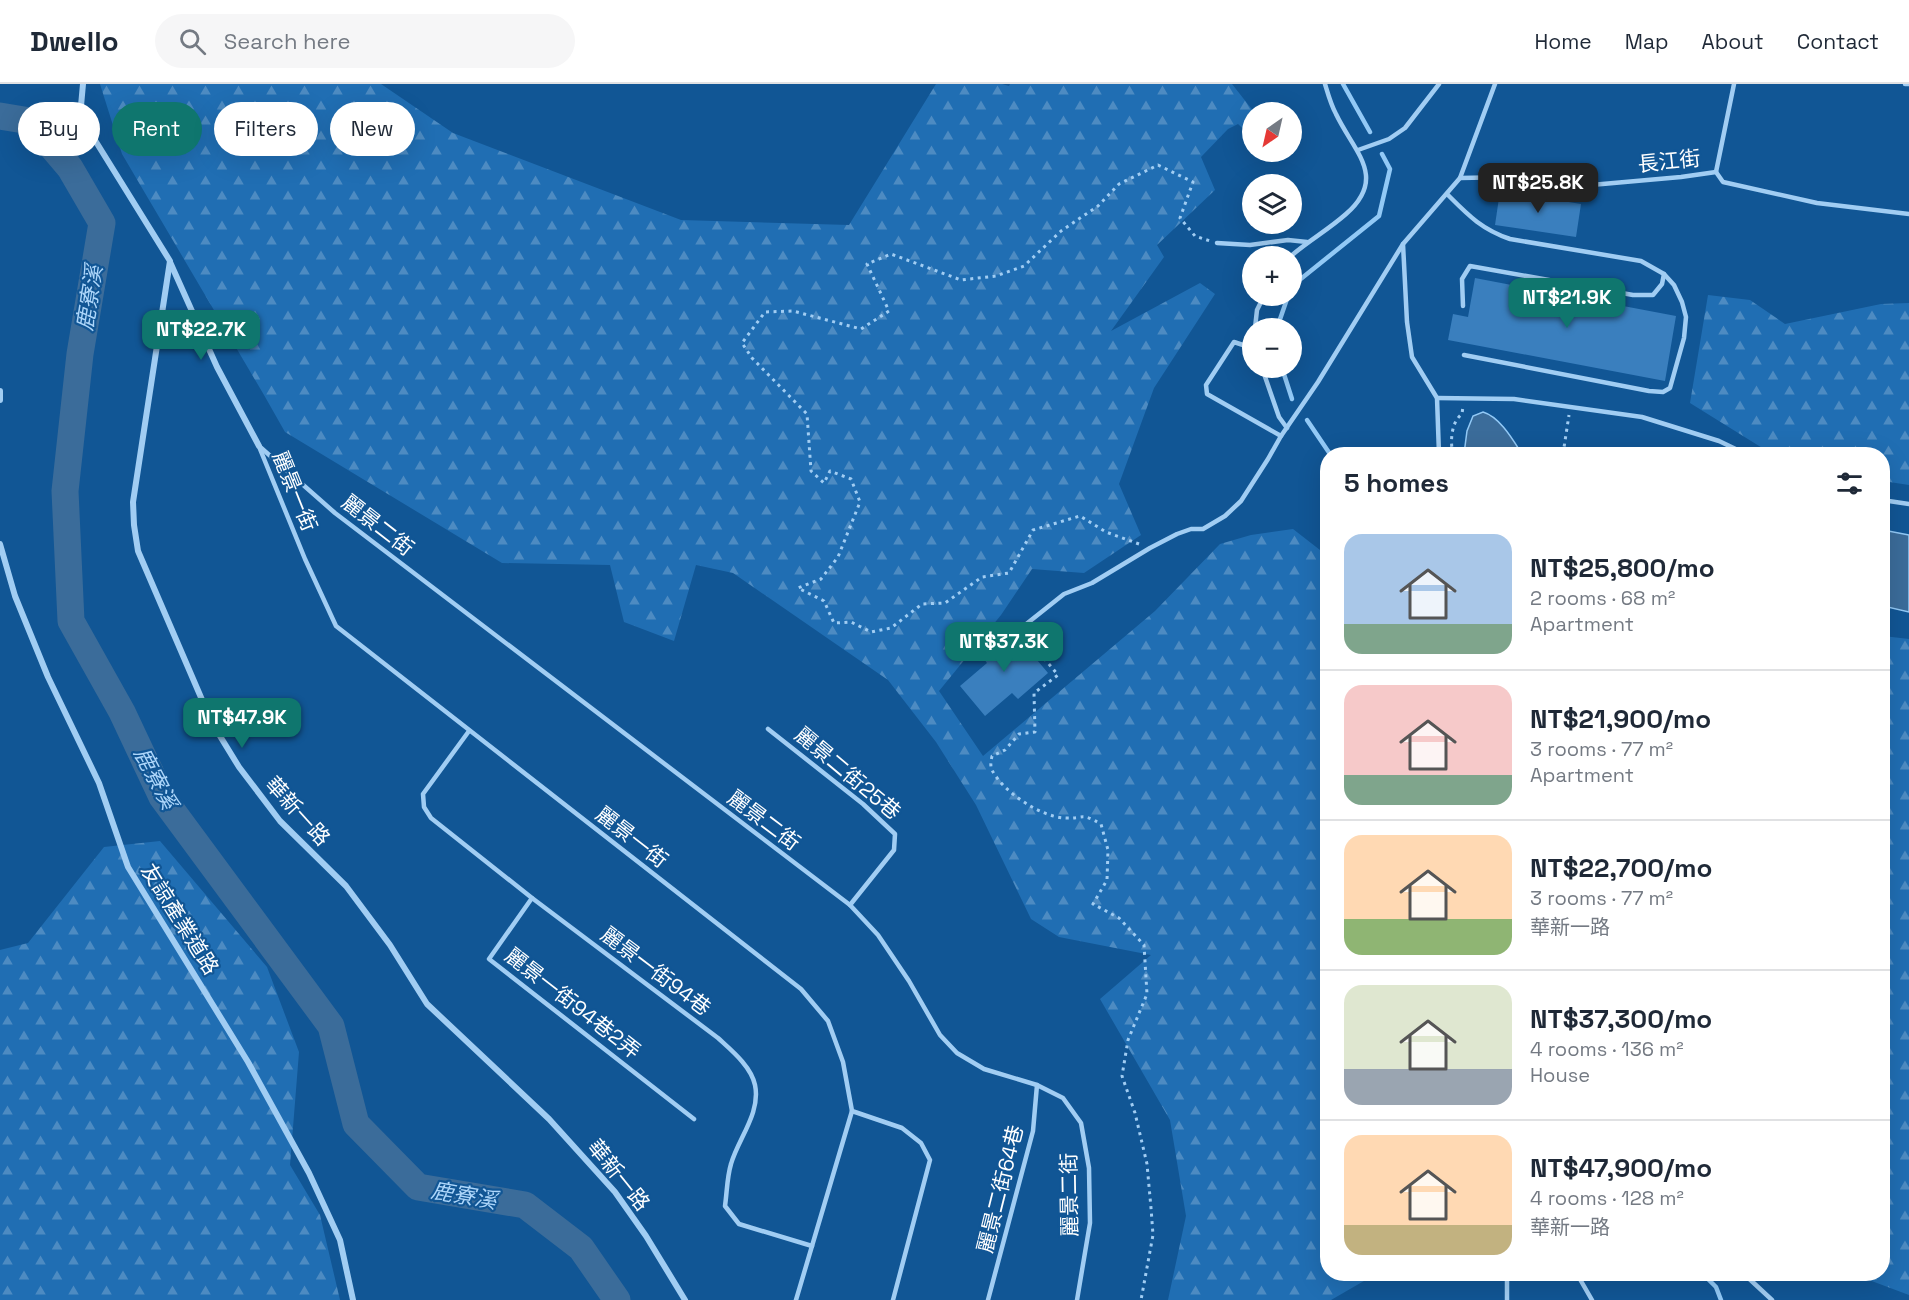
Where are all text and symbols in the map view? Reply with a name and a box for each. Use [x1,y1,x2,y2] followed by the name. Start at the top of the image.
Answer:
[155,14,575,68] search box
[30,23,119,59] text: Dwello
[176,25,209,58] icon: search
[224,27,351,55] text: Search here
[1534,28,1592,55] text: Home
[1625,28,1669,55] text: Map
[1702,28,1764,55] text: About
[1797,28,1879,55] text: Contact
[18,102,100,156] chip: Buy
[112,102,202,156] chip: Rent
[214,102,318,156] chip: Filters
[330,102,415,156] chip: New
[1242,102,1302,162] north arrow
[1242,102,1302,378] map controls
[1636,144,1702,178] street label: 長江街
[1476,163,1600,214] pin: NT$25.8K
[1492,169,1584,195] text: NT$25.8K
[1242,174,1302,234] button: layers
[1242,246,1302,306] button: +
[70,260,108,333] water label: 鹿寮溪
[1505,278,1629,329] pin: NT$21.9K
[1523,284,1612,310] text: NT$21.9K
[139,310,263,361] pin: NT$22.7K
[156,316,246,342] text: NT$22.7K
[1242,318,1302,378] button: −
[267,447,323,535] street label: 麗景一街
[1344,466,1449,500] text: 5 homes
[1833,467,1866,500] icon: filters
[337,489,419,561] street label: 麗景二街
[1530,551,1715,585] text: NT$25,800/mo
[1392,558,1464,630] icon: home
[1530,585,1675,611] text: 2 rooms · 68 m²
[1530,611,1634,637] text: Apartment
[942,622,1066,673] pin: NT$37.3K
[959,628,1049,654] text: NT$37.3K
[180,698,304,749] pin: NT$47.9K
[1530,702,1711,736] text: NT$21,900/mo
[197,704,287,730] text: NT$47.9K
[1392,709,1464,781] icon: home
[789,721,907,825] street label: 麗景二街25巷
[1530,736,1673,762] text: 3 rooms · 77 m²
[128,742,185,816] water label: 鹿寮溪
[1530,762,1634,788] text: Apartment
[260,771,336,851] street label: 華新一路
[722,784,806,856] street label: 麗景二街
[591,801,673,873] street label: 麗景一街
[1530,851,1712,885] text: NT$22,700/mo
[135,858,225,980] street label: 友諒產業道路
[1392,859,1464,931] icon: home
[1530,885,1673,911] text: 3 rooms · 77 m²
[1530,914,1610,940] text: 華新一路
[596,921,716,1021] street label: 麗景一街94巷
[500,942,646,1064] street label: 麗景一街94巷2弄
[1530,1002,1712,1036] text: NT$37,300/mo
[1392,1009,1464,1081] icon: home
[1530,1036,1684,1062] text: 4 rooms · 136 m²
[1530,1062,1590,1088] text: House
[971,1122,1029,1256] street label: 麗景二街64巷
[582,1134,656,1216] street label: 華新一路
[1530,1151,1712,1185] text: NT$47,900/mo
[1055,1153,1083,1237] street label: 麗景二街
[1392,1159,1464,1231] icon: home
[429,1175,502,1215] water label: 鹿寮溪
[1530,1185,1684,1211] text: 4 rooms · 128 m²
[1530,1214,1610,1240] text: 華新一路

